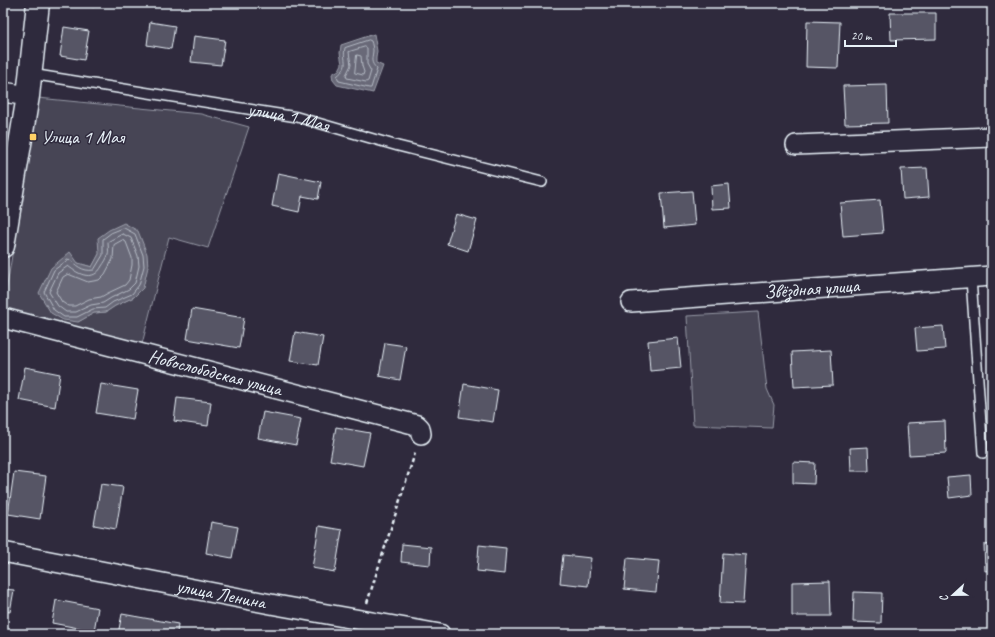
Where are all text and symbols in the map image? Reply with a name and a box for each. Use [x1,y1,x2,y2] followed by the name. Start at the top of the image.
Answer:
[845,22,896,48] scale bar
[851,28,873,44] text: 20 m
[245,97,334,138] street label: улица 1 Мая
[41,125,126,149] place label: Улица 1 Мая
[28,132,38,142] marker: Улица 1 Мая
[763,274,861,304] street label: Звёздная улица
[146,344,286,402] street label: Новослободская улица
[173,574,270,615] street label: улица Ленина
[933,575,973,615] north arrow
[936,592,951,604] text: С

